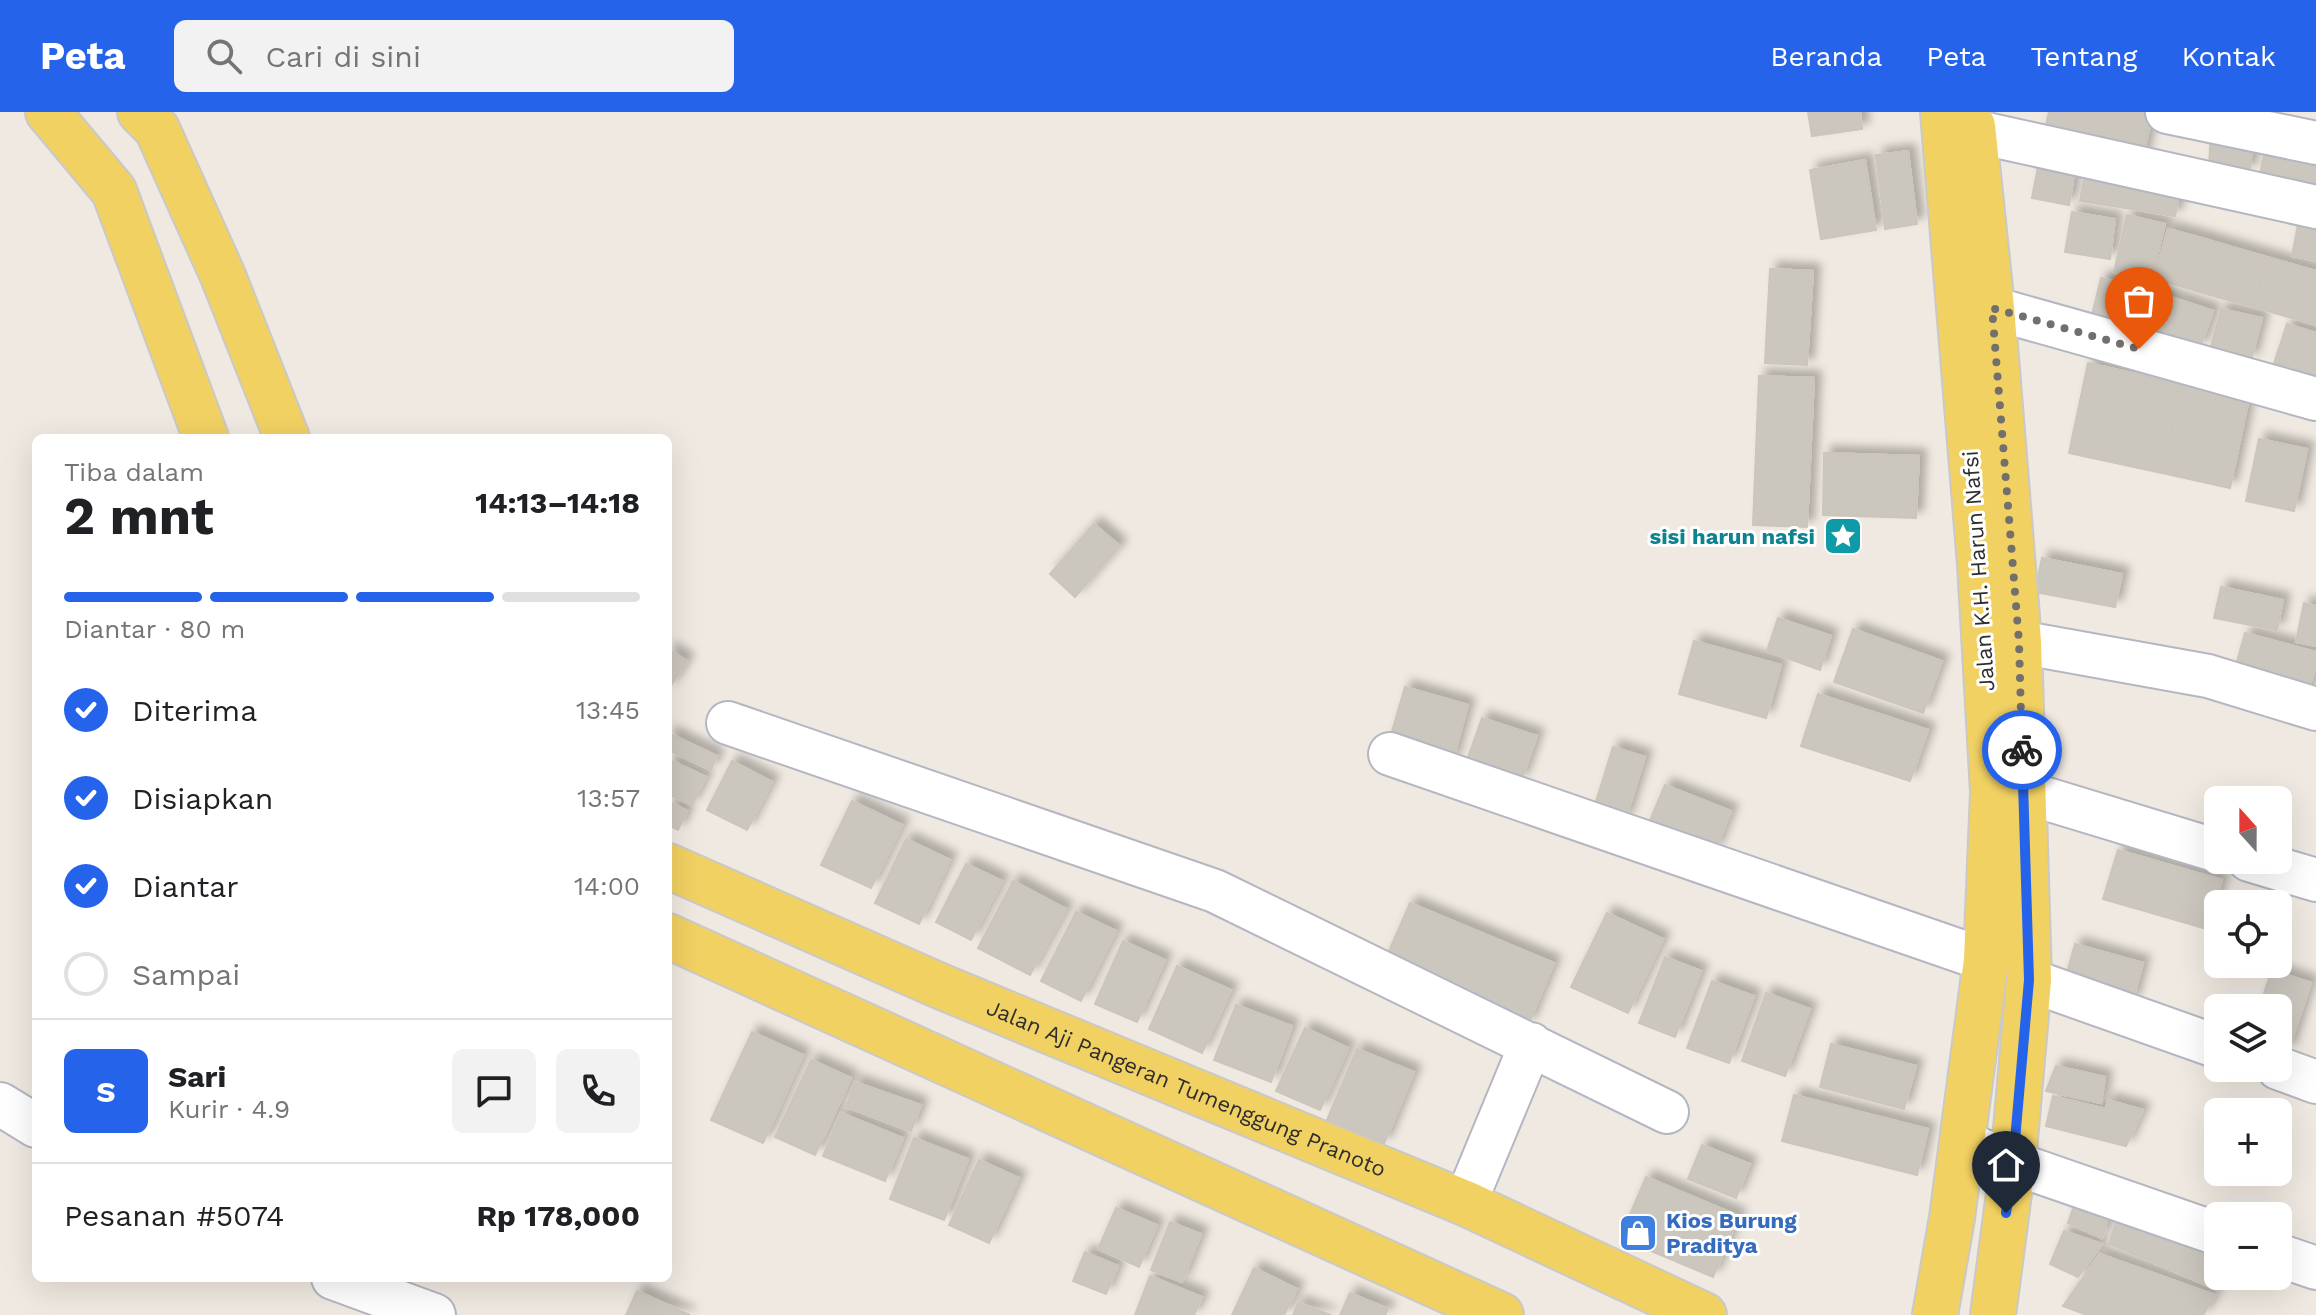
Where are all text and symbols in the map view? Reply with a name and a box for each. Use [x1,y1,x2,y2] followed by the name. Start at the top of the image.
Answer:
[174,20,734,92] search box
[40,34,126,78] text: Peta
[202,34,246,78] icon: search
[266,39,421,74] text: Cari di sini
[1770,40,1882,73] text: Beranda
[1926,40,1986,73] text: Peta
[2030,40,2137,73] text: Tentang
[2181,40,2276,73] text: Kontak
[2105,267,2173,349] pin
[2117,279,2161,323] icon: bag
[1958,450,1999,692] street label: Jalan K.H. Harun Nafsi
[64,457,204,487] text: Tiba dalam
[475,485,640,520] text: 14:13–14:18
[64,486,214,547] text: 2 mnt
[1822,515,1864,557] place icon: sisi harun nafsi
[1649,524,1815,549] place label: sisi harun nafsi
[64,614,245,644] text: Diantar · 80 m
[64,688,108,732] icon: check
[132,693,257,728] text: Diterima
[576,695,640,725] text: 13:45
[1982,710,2062,790] courier
[2000,728,2044,772] icon: bike
[64,776,108,820] icon: check
[132,781,273,816] text: Disiapkan
[577,783,640,813] text: 13:57
[2204,786,2292,874] north arrow
[2204,786,2292,1290] map controls
[64,864,108,908] icon: check
[132,869,239,904] text: Diantar
[574,871,640,901] text: 14:00
[2204,890,2292,978] button: locate
[132,957,240,992] text: Sampai
[2204,994,2292,1082] button: layers
[983,995,1390,1182] street label: Jalan Aji Pangeran Tumenggung Pranoto
[452,1049,536,1133] button: chat
[556,1049,640,1133] button: phone
[168,1059,226,1094] text: Sari
[96,1074,116,1109] text: S
[168,1094,290,1124] text: Kurir · 4.9
[2204,1098,2292,1186] button: +
[1972,1131,2040,1213] pin
[1984,1143,2028,1187] icon: home
[64,1198,284,1233] text: Pesanan #5074
[476,1198,640,1233] text: Rp 178,000
[2204,1202,2292,1290] button: −
[1666,1208,1797,1258] place label: Kios Burung Praditya
[1617,1212,1659,1254] shop icon: Kios Burung Praditya

